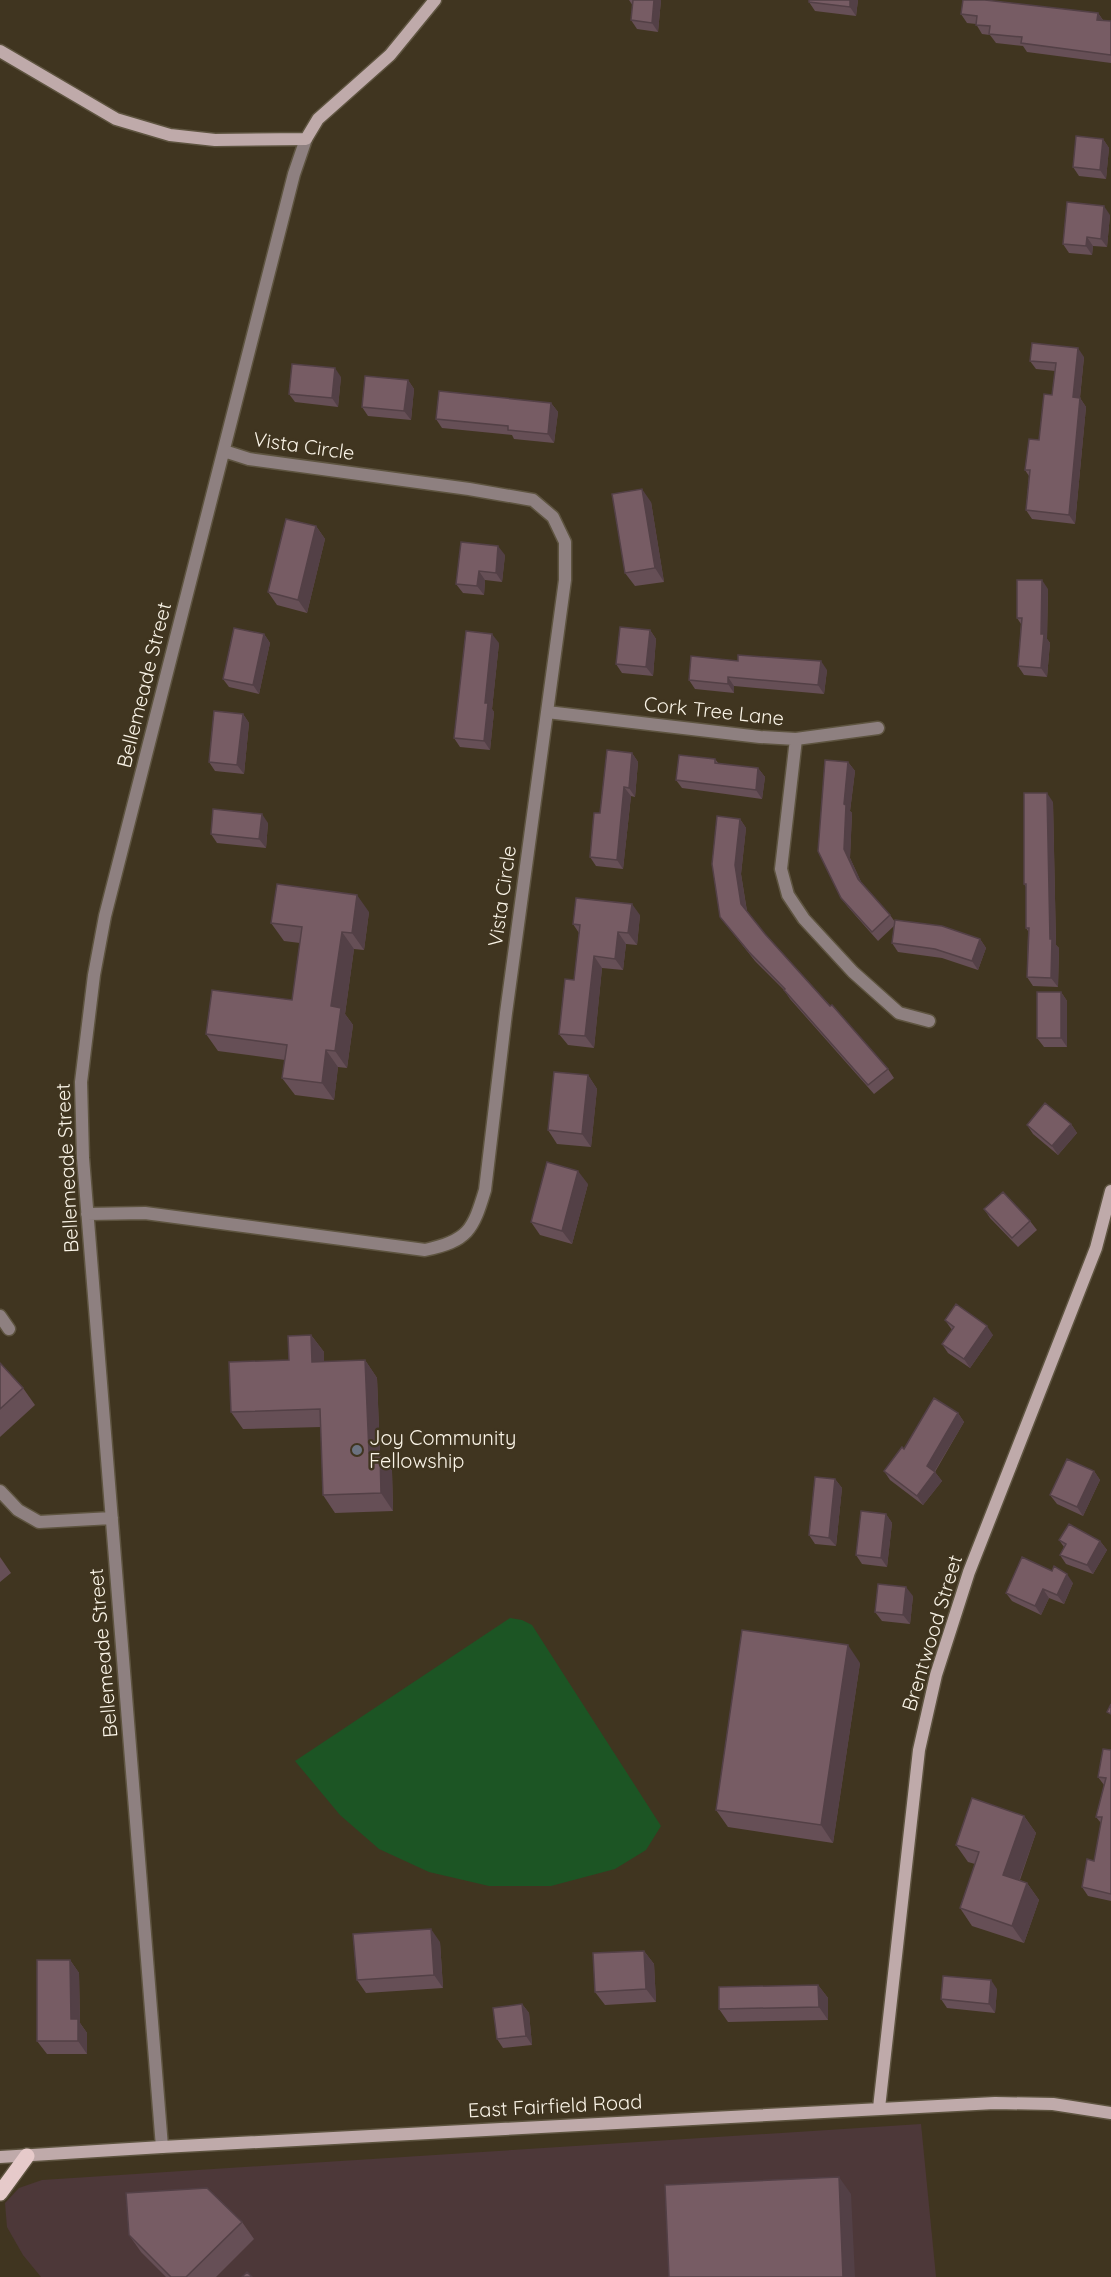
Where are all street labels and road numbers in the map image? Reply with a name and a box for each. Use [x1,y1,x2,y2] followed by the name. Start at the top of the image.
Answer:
[252,426,356,465] street label: Vista Circle
[111,599,176,770] street label: Bellemeade Street
[643,691,785,730] street label: Cork Tree Lane
[482,844,521,948] street label: Vista Circle
[50,1082,83,1254] street label: Bellemeade Street
[896,1551,967,1714] street label: Brentwood Street
[83,1567,122,1739] street label: Bellemeade Street
[467,2088,643,2123] street label: East Fairfield Road

